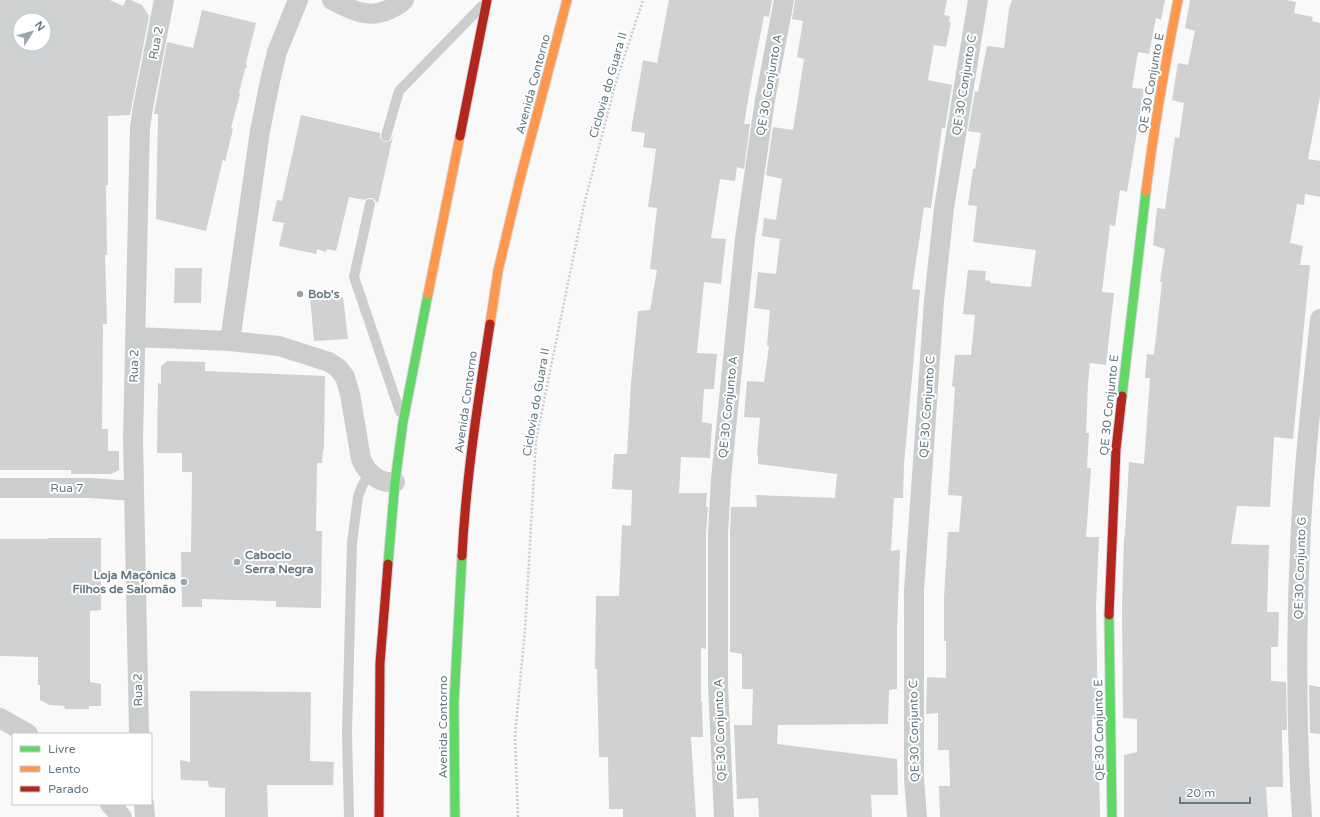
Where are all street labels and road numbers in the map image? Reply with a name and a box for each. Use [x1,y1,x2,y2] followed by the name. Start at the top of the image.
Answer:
[146,25,166,61] street label: Rua 2
[586,30,630,140] street label: Ciclovia do Guara II
[1135,31,1167,134] street label: QE 30 Conjunto E
[513,32,553,136] street label: Avenida Contorno
[753,33,785,137] street label: QE 30 Conjunto A
[949,33,979,137] street label: QE 30 Conjunto C
[520,347,552,457] street label: Ciclovia do Guara II
[127,349,141,383] street label: Rua 2
[452,350,480,454] street label: Avenida Contorno
[1097,353,1121,456] street label: QE 30 Conjunto E
[716,355,740,459] street label: QE 30 Conjunto A
[916,356,938,458] street label: QE 30 Conjunto C
[50,481,84,495] street label: Rua 7
[1291,516,1309,620] street label: QE 30 Conjunto G
[131,673,145,707] street label: Rua 2
[436,676,450,778] street label: Avenida Contorno
[711,678,729,782] street label: QE 30 Conjunto A
[1091,679,1107,781] street label: QE 30 Conjunto E
[906,680,922,782] street label: QE 30 Conjunto C

